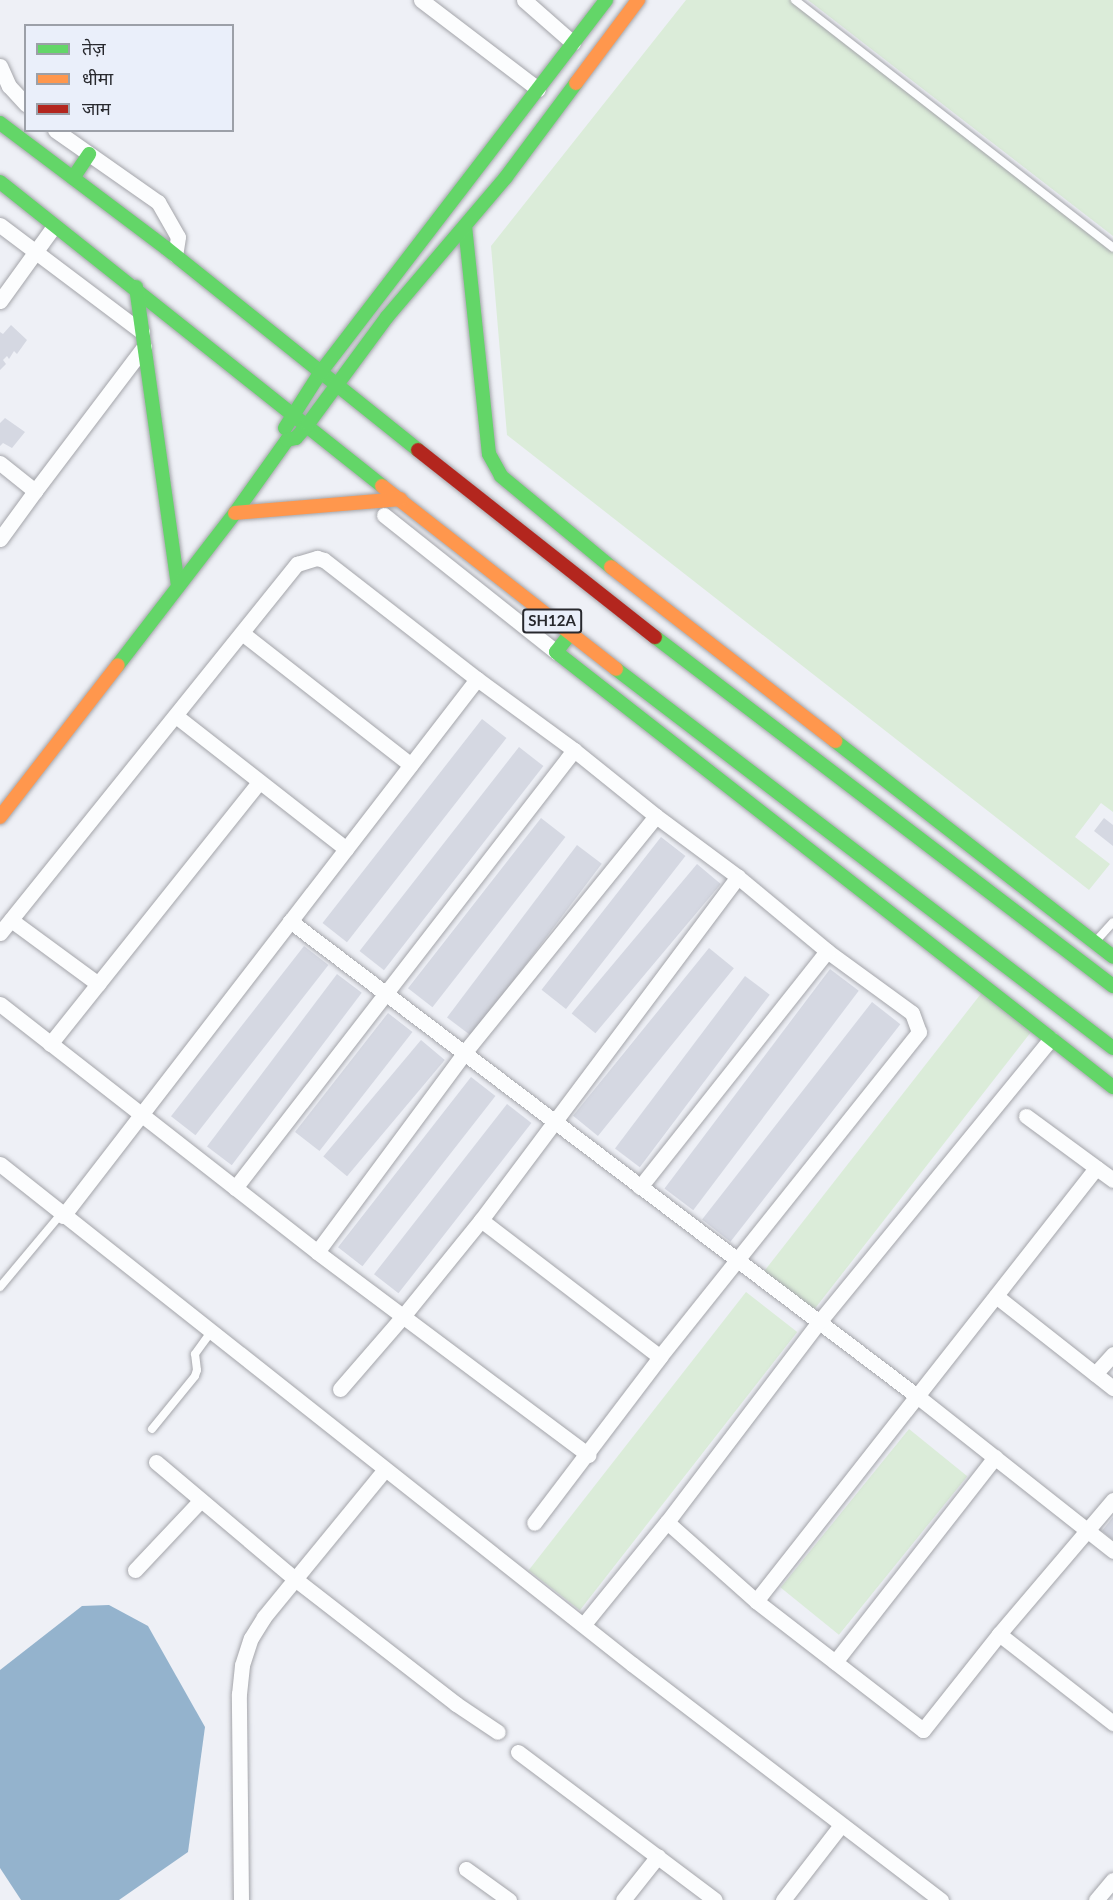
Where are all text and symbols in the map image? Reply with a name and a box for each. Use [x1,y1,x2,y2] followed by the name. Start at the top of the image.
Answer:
[24,24,234,132] legend
[82,37,106,59] text: तेज़
[82,67,113,89] text: धीमा
[82,97,111,119] text: जाम
[522,609,582,633] road number: SH12A

